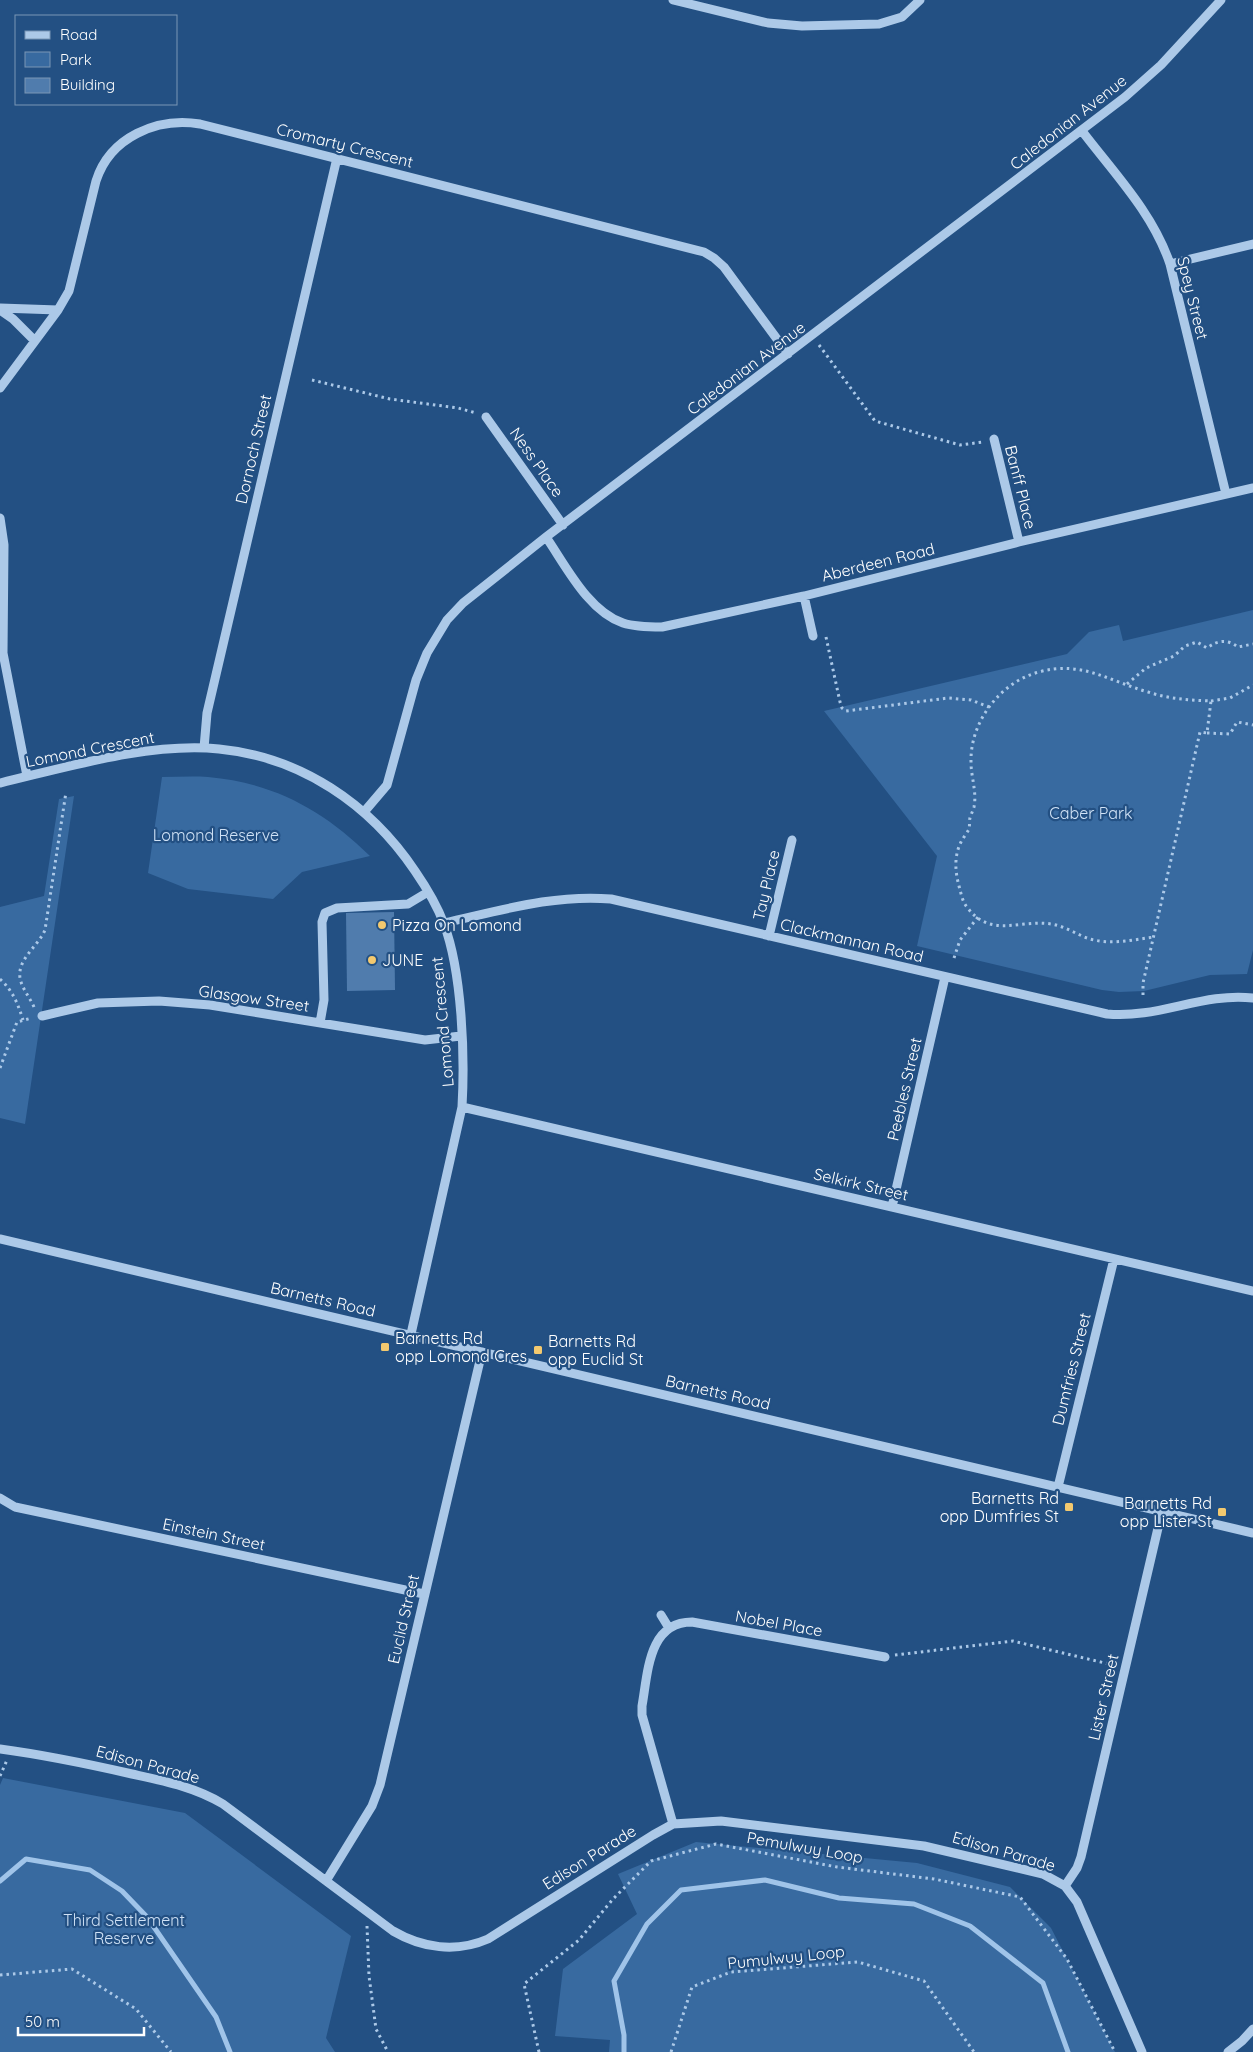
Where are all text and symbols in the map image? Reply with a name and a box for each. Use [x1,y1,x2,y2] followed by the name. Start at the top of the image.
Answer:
[15,15,178,105] legend
[60,25,97,44] text: Road
[60,50,92,69] text: Park
[1006,70,1130,174] street label: Caledonian Avenue
[60,75,115,94] text: Building
[275,118,415,172] street label: Cromarty Crescent
[1173,254,1213,342] street label: Spey Street
[683,317,809,419] street label: Caledonian Avenue
[231,392,275,506] street label: Dornoch Street
[506,423,568,501] street label: Ness Place
[1001,443,1041,531] street label: Banff Place
[819,538,937,586] street label: Aberdeen Road
[24,727,156,771] street label: Lomond Crescent
[1049,803,1133,823] park label: Caber Park
[153,825,279,845] park label: Lomond Reserve
[748,848,784,922] street label: Tay Place
[778,914,926,966] street label: Clackmannan Road
[392,915,522,935] place label: Pizza On Lomond
[376,919,388,931] marker: Pizza On Lomond
[382,950,423,970] place label: JUNE
[366,954,378,966] marker: JUNE
[426,956,458,1088] street label: Lomond Crescent
[197,980,311,1016] street label: Glasgow Street
[882,1035,926,1143] street label: Peebles Street
[812,1163,910,1205] street label: Selkirk Street
[268,1277,378,1321] street label: Barnetts Road
[1047,1311,1095,1427] street label: Dumfries Street
[395,1328,527,1366] place label: Barnetts Rd opp Lomond Cres
[548,1331,643,1369] place label: Barnetts Rd opp Euclid St
[379,1341,391,1353] marker: Barnetts Rd opp Lomond Cres
[532,1344,544,1356] marker: Barnetts Rd opp Euclid St
[663,1370,773,1414] street label: Barnetts Road
[940,1488,1059,1526] place label: Barnetts Rd opp Dumfries St
[1120,1493,1212,1531] place label: Barnetts Rd opp Lister St
[1063,1501,1075,1513] marker: Barnetts Rd opp Dumfries St
[1216,1506,1228,1518] marker: Barnetts Rd opp Lister St
[161,1513,267,1555] street label: Einstein Street
[383,1572,423,1666] street label: Euclid Street
[734,1605,824,1641] street label: Nobel Place
[1083,1652,1123,1742] street label: Lister Street
[94,1741,202,1787] street label: Edison Parade
[539,1820,639,1894] street label: Edison Parade
[745,1827,865,1867] street label: Pemulwuy Loop
[950,1827,1058,1875] street label: Edison Parade
[63,1910,185,1948] park label: Third Settlement Reserve
[726,1941,846,1973] street label: Pumulwuy Loop
[18,2004,144,2036] scale bar
[25,2012,60,2031] text: 50 m

